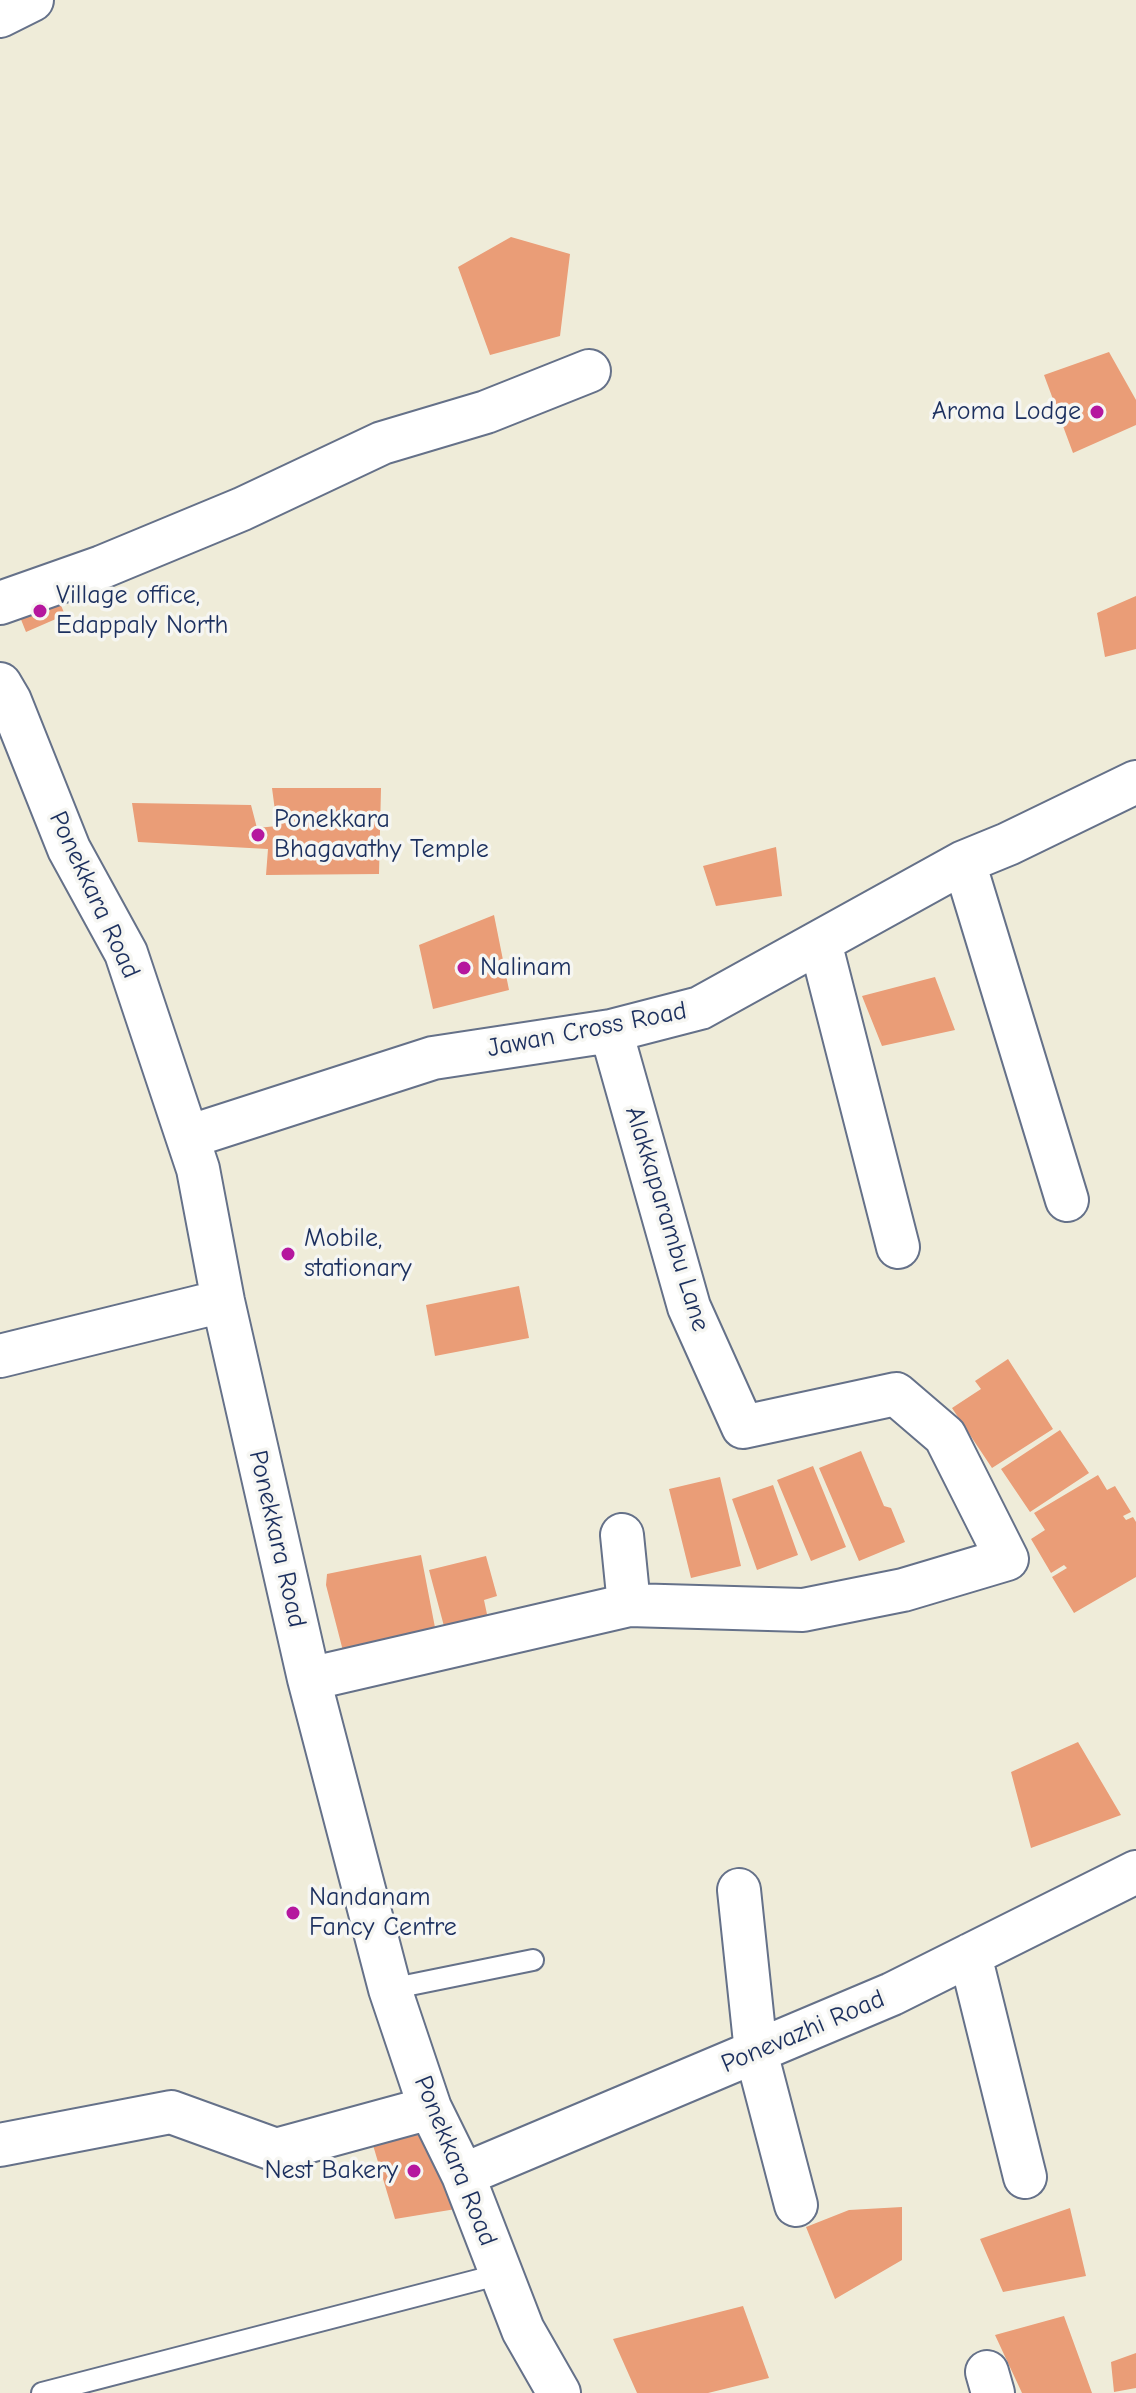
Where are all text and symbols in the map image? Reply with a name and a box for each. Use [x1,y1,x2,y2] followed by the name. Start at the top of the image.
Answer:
[932,396,1081,428] place label: Aroma Lodge
[1088,403,1106,421] marker: Aroma Lodge
[56,580,228,642] place label: Village office, Edappaly North
[31,602,49,620] marker: Village office, Edappaly North
[274,804,489,866] place label: Ponekkara Bhagavathy Temple
[42,807,146,983] street label: Ponekkara Road
[249,826,267,844] marker: Ponekkara Bhagavathy Temple
[480,952,571,984] place label: Nalinam
[455,959,473,977] marker: Nalinam
[485,995,689,1065] street label: Jawan Cross Road
[618,1103,716,1335] street label: Alakkaparambu Lane
[304,1223,412,1284] place label: Mobile, stationary
[279,1245,297,1263] marker: Mobile, stationary
[241,1447,313,1631] street label: Ponekkara Road
[309,1882,457,1944] place label: Nandanam Fancy Centre
[284,1904,302,1922] marker: Nandanam Fancy Centre
[717,1984,889,2080] street label: Ponevazhi Road
[407,2071,503,2251] street label: Ponekkara Road
[264,2155,398,2187] place label: Nest Bakery
[405,2162,423,2180] marker: Nest Bakery

